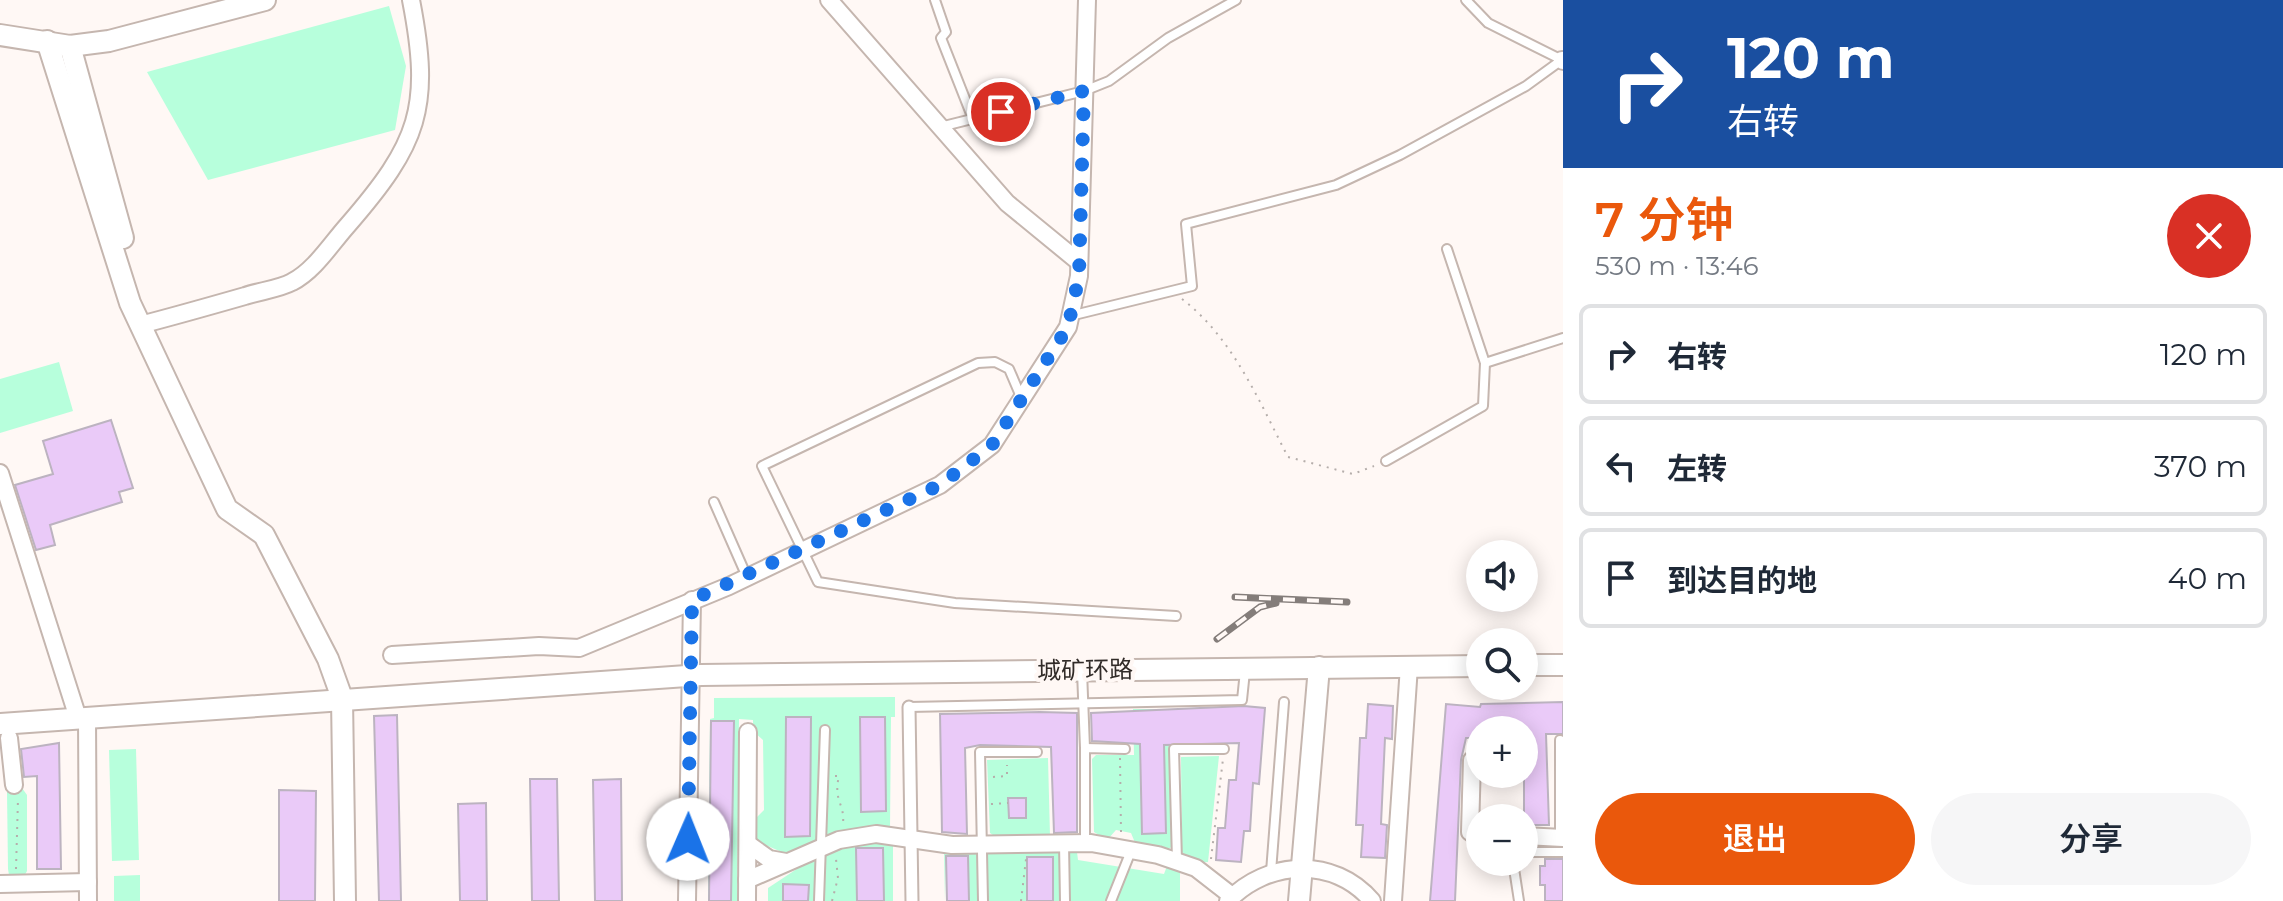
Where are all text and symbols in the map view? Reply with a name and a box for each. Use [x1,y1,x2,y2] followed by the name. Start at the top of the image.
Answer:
[1727,24,1895,92] text: 120 m
[1595,32,1699,136] icon: right
[967,78,1035,146] pin
[979,90,1023,134] icon: arrive
[1727,99,1799,143] text: 右转
[1595,191,1733,249] text: 7 分钟
[2167,194,2251,278] button: close
[1595,250,1759,282] text: 530 m · 13:46
[1599,332,1643,376] icon: right
[2160,336,2247,373] text: 120 m
[1667,338,1727,375] text: 右转
[1599,444,1643,488] icon: left
[2154,448,2247,485] text: 370 m
[1667,450,1727,487] text: 左转
[1466,540,1538,876] map controls
[1466,540,1538,612] button: sound
[1599,556,1643,600] icon: arrive
[2168,560,2247,597] text: 40 m
[1667,562,1817,599] text: 到达目的地
[1466,628,1538,700] button: search
[1037,655,1133,685] street label: 城矿环路
[1466,716,1538,788] button: +
[1595,793,1915,885] button: 退出
[1931,793,2251,885] button: 分享
[646,797,730,881] position arrow
[1466,804,1538,876] button: −

